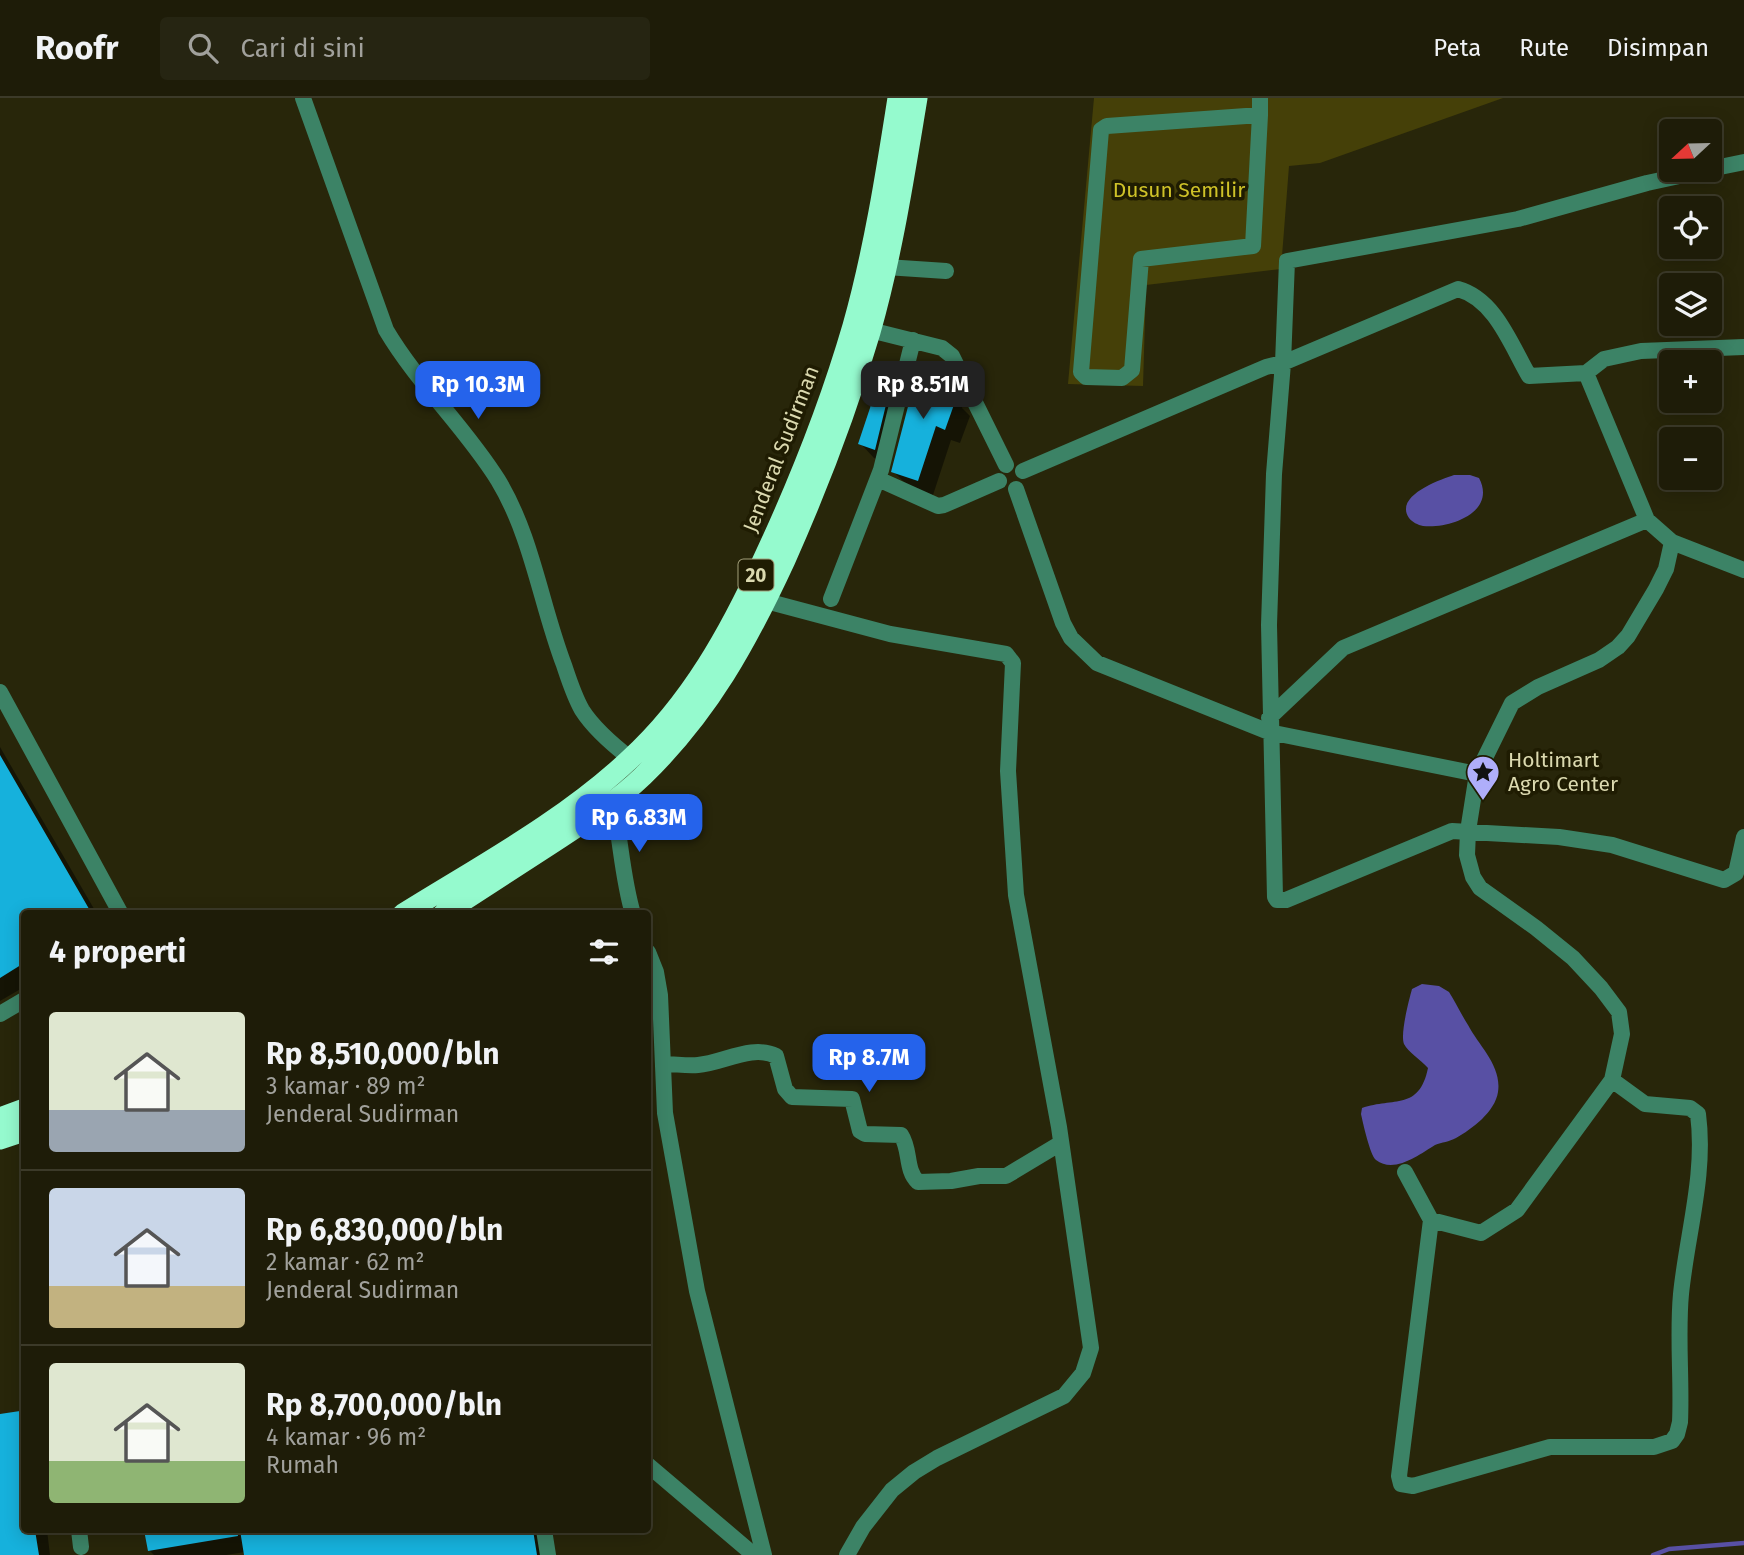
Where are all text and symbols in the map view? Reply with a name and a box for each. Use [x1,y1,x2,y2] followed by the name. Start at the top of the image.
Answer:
[160,17,650,80] search box
[35,28,118,68] text: Roofr
[184,29,222,67] icon: search
[240,33,365,64] text: Cari di sini
[1433,34,1481,62] text: Peta
[1519,34,1569,62] text: Rute
[1607,34,1709,62] text: Disimpan
[1659,119,1722,182] north arrow
[1659,119,1722,490] map controls
[1113,177,1245,203] park label: Dusun Semilir
[1659,196,1722,259] button: locate
[1659,273,1722,336] button: layers
[1659,350,1722,413] button: +
[406,362,550,421] pin: Rp 10.3M
[737,362,825,536] street label: Jenderal Sudirman
[851,362,995,421] pin: Rp 8.51M
[431,370,525,398] text: Rp 10.3M
[877,370,969,398] text: Rp 8.51M
[1659,427,1722,490] button: −
[738,560,774,590] road number: 20
[1508,747,1618,797] place label: Holtimart Agro Center
[1464,753,1502,802] place icon: Holtimart Agro Center
[567,794,711,854] pin: Rp 6.83M
[591,803,687,831] text: Rp 6.83M
[585,933,623,971] icon: filters
[49,934,186,970] text: 4 properti
[804,1034,934,1094] pin: Rp 8.7M
[266,1036,499,1072] text: Rp 8,510,000/bln
[105,1040,189,1124] icon: home
[828,1043,910,1071] text: Rp 8.7M
[266,1072,426,1100] text: 3 kamar · 89 m²
[266,1100,459,1128] text: Jenderal Sudirman
[266,1212,503,1248] text: Rp 6,830,000/bln
[105,1216,189,1300] icon: home
[266,1248,425,1276] text: 2 kamar · 62 m²
[266,1276,459,1304] text: Jenderal Sudirman
[266,1387,502,1423] text: Rp 8,700,000/bln
[105,1391,189,1475] icon: home
[266,1423,426,1451] text: 4 kamar · 96 m²
[266,1451,339,1479] text: Rumah

